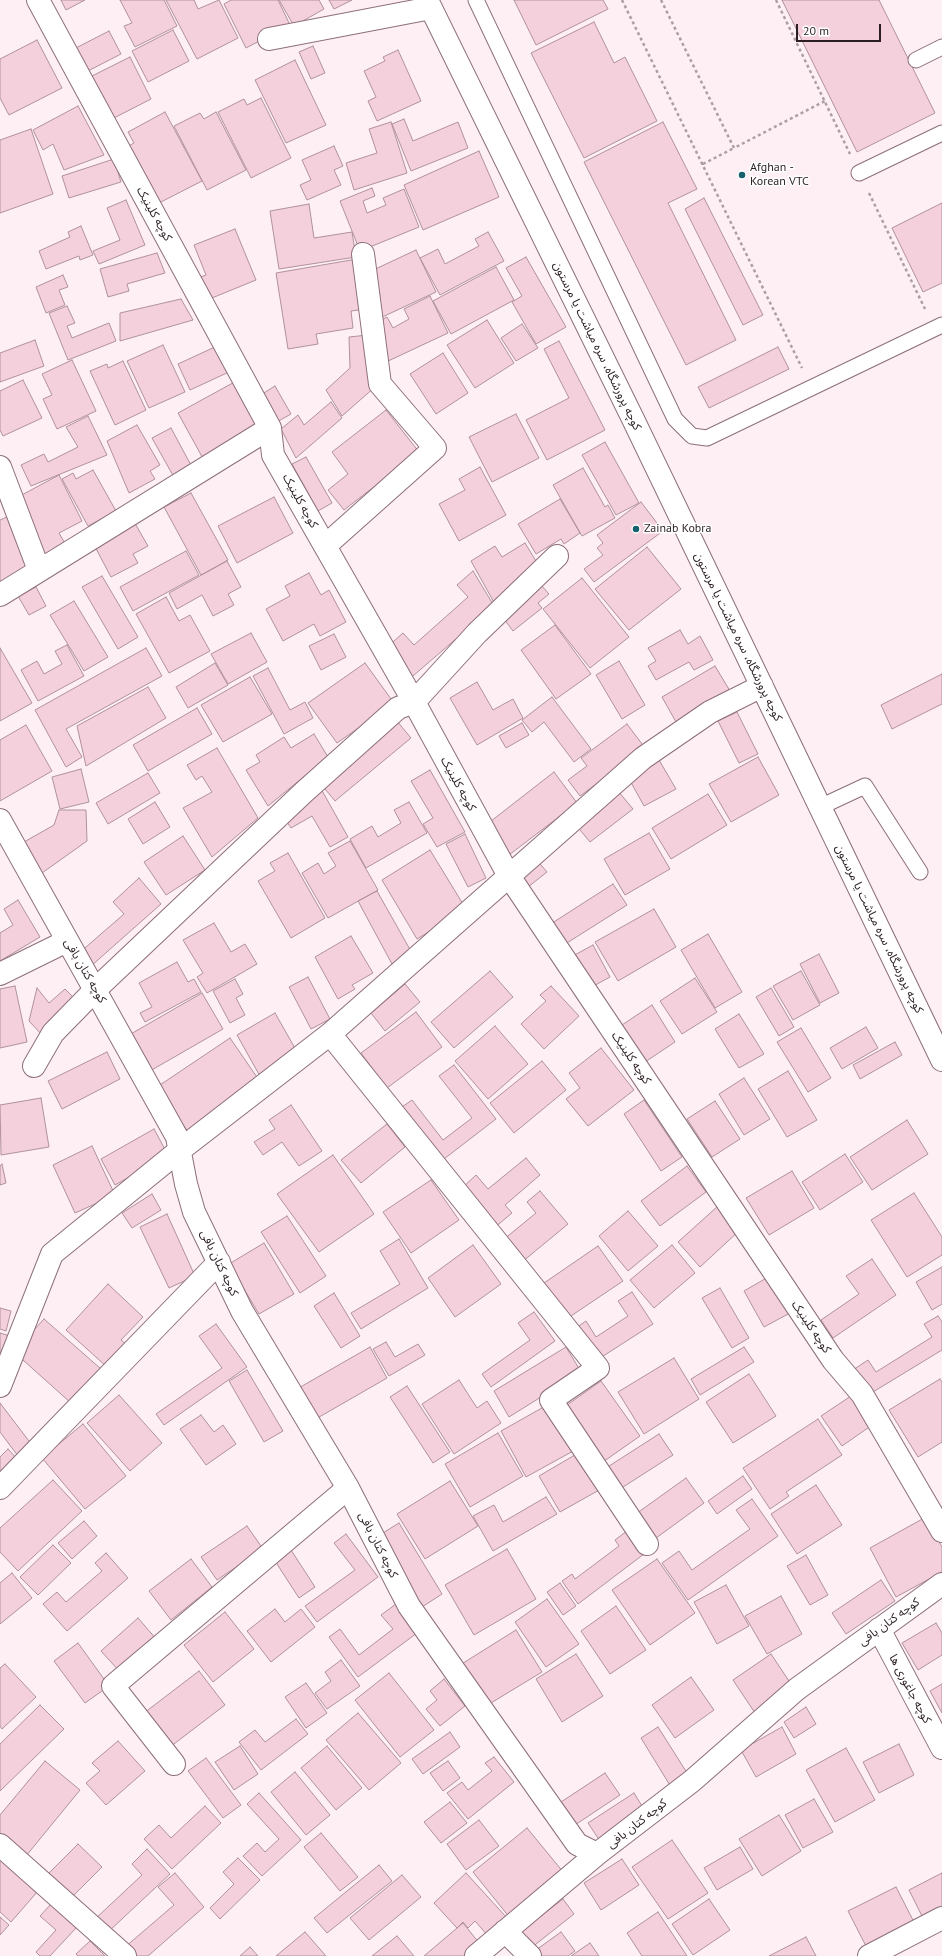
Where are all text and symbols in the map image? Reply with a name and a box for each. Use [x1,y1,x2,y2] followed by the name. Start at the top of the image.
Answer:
[798,16,883,42] scale bar
[803,23,829,38] text: 20 m
[750,161,809,189] place label: Afghan - Korean VTC
[737,170,747,180] marker: Afghan - Korean VTC
[133,184,175,244] street label: کوچه کلینیک
[550,259,644,433] street label: کوچه پرورشگاه، سره میاشت یا مرستون
[279,471,321,531] street label: کوچه کلینیک
[644,522,711,536] place label: Zainab Kobra
[631,524,641,534] marker: Zainab Kobra
[691,550,785,724] street label: کوچه پرورشگاه، سره میاشت یا مرستون
[437,754,479,814] street label: کوچه کلینیک
[832,842,926,1016] street label: کوچه پرورشگاه، سره میاشت یا مرستون
[61,936,109,1006] street label: کوچه کتان بافی
[608,1029,654,1087] street label: کوچه کلینیک
[197,1228,241,1298] street label: کوچه کتان بافی
[788,1298,834,1356] street label: کوچه کلینیک
[355,1510,401,1580] street label: کوچه کتان بافی
[856,1595,922,1649] street label: کوچه کتان بافی
[886,1652,934,1726] street label: کوچه جاغوری ها
[604,1796,670,1852] street label: کوچه کتان بافی

